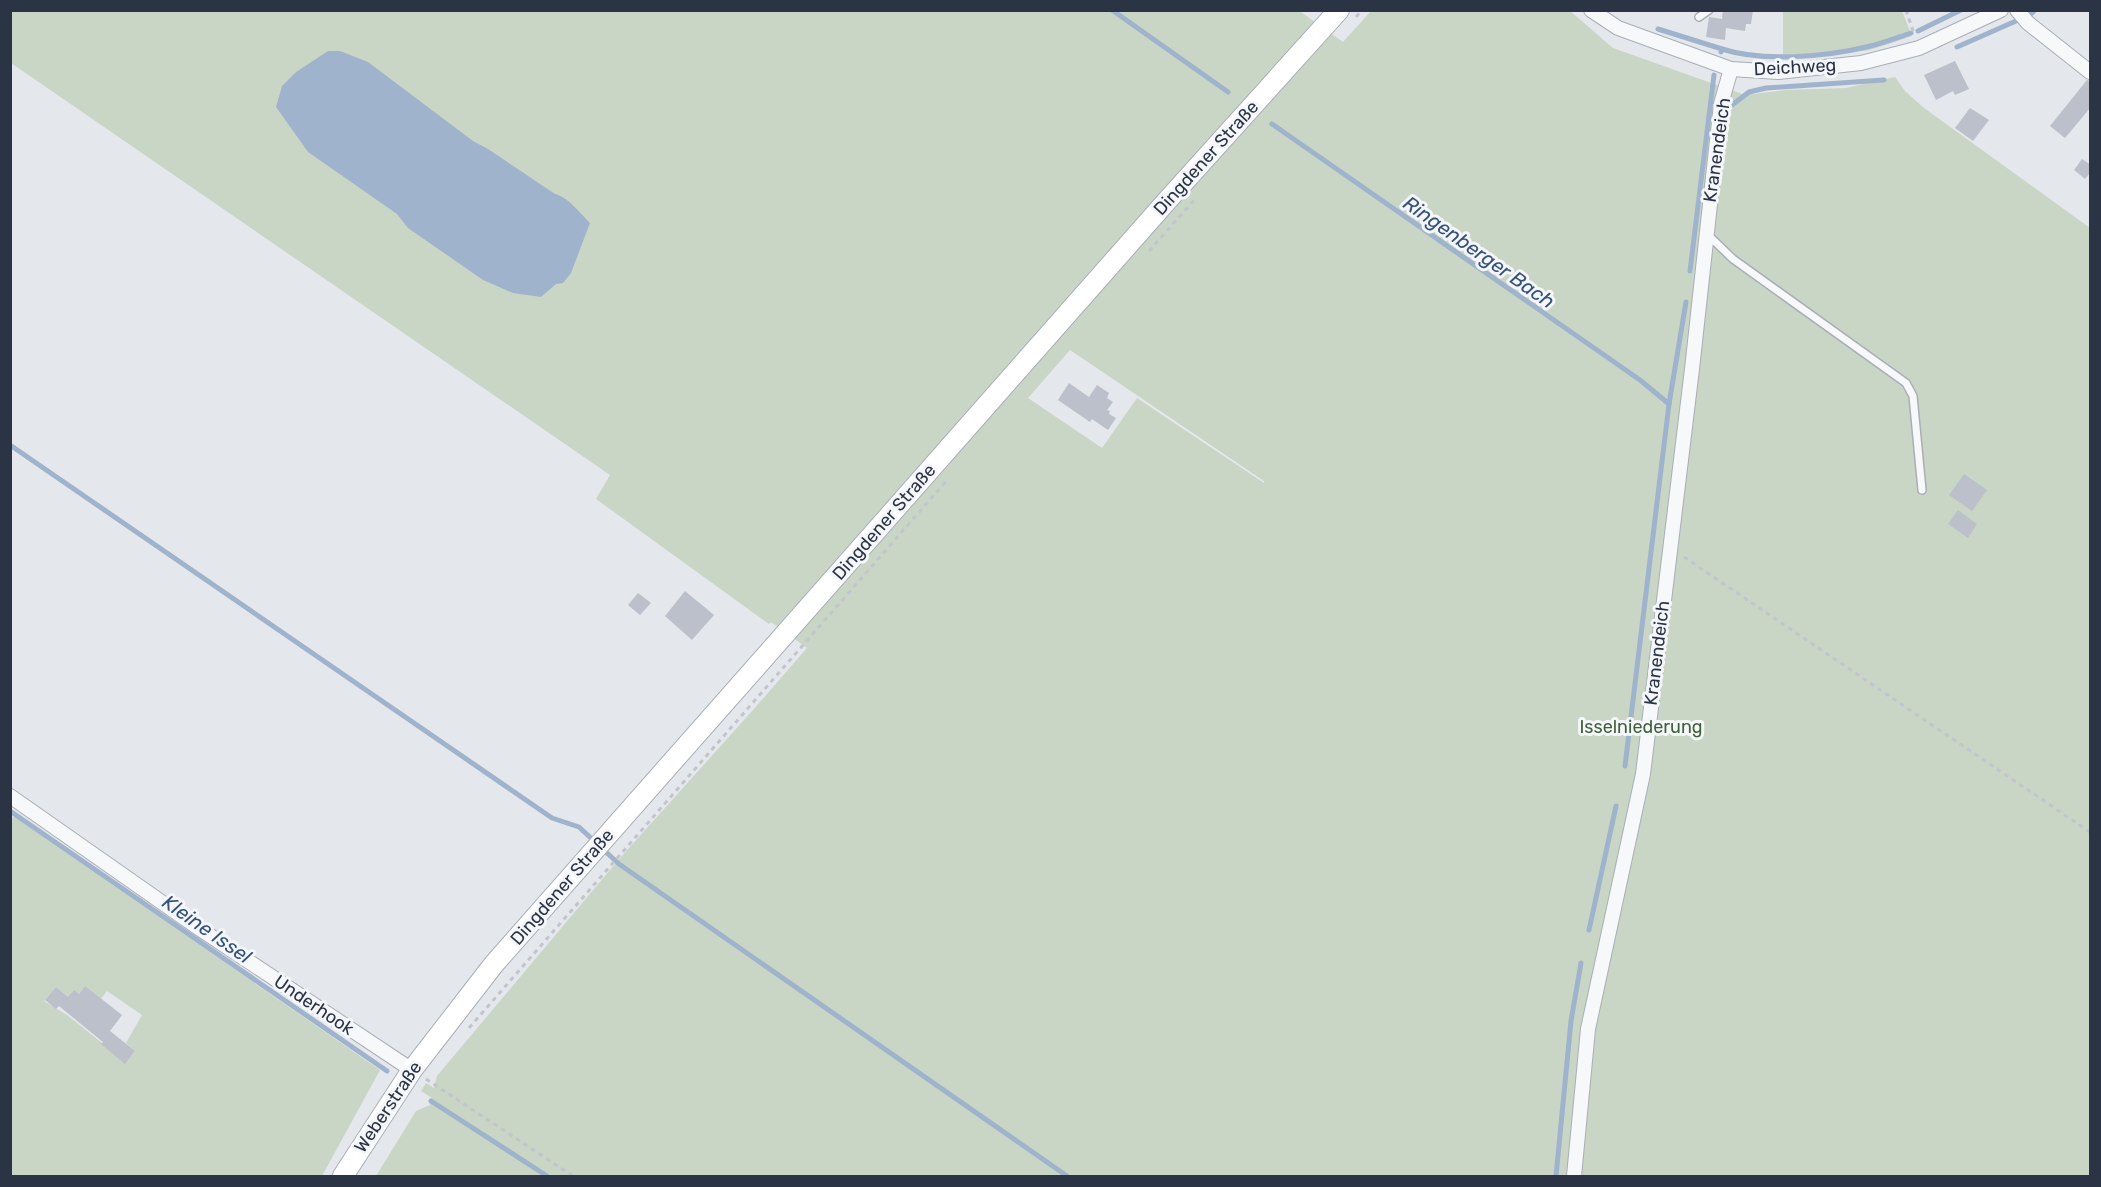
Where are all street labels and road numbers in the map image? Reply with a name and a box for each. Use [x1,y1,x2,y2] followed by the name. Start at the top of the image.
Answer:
[1753,54,1837,80] street label: Deichweg
[1149,96,1263,220] street label: Dingdener Straße
[1699,96,1735,204] street label: Kranendeich
[828,459,940,585] street label: Dingdener Straße
[1640,599,1674,707] street label: Kranendeich
[506,824,618,950] street label: Dingdener Straße
[270,970,359,1040] street label: Underhook
[349,1057,427,1157] street label: Weberstraße

